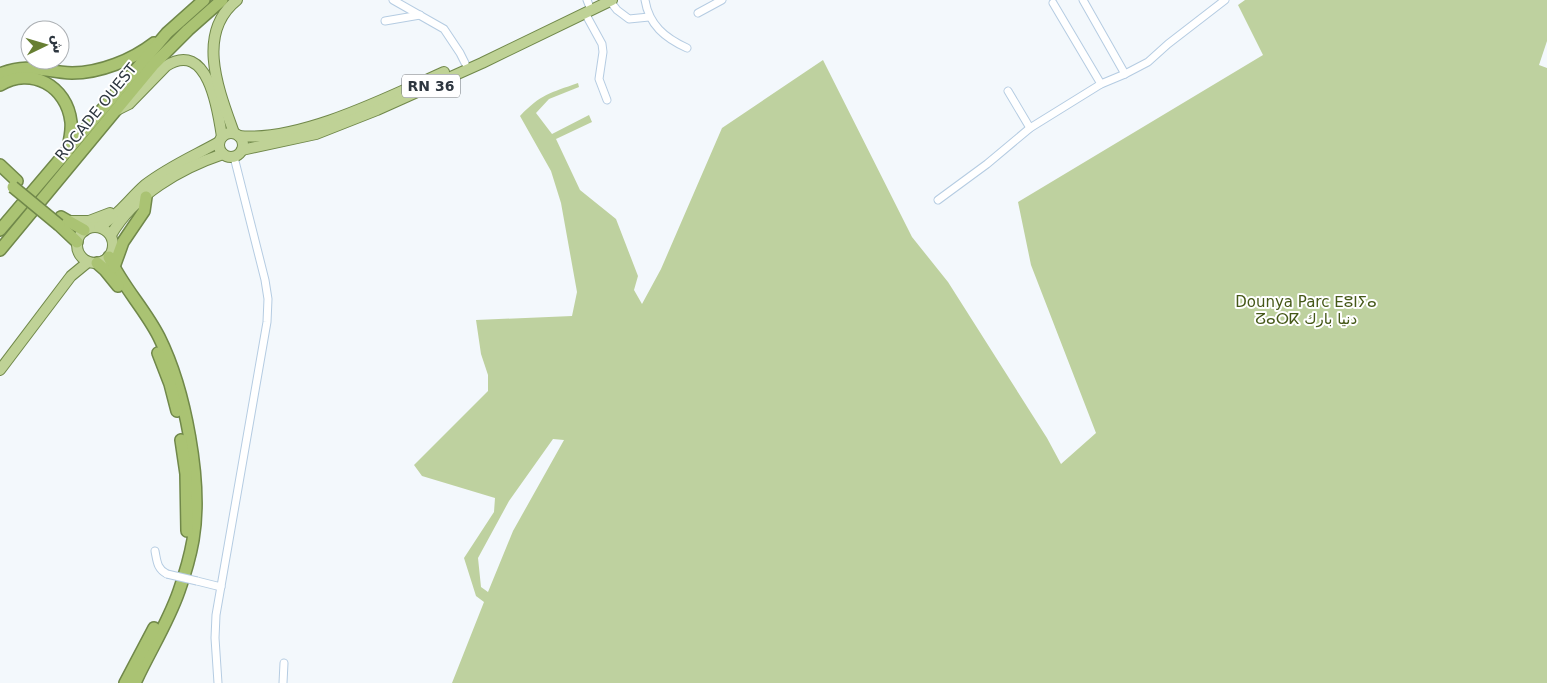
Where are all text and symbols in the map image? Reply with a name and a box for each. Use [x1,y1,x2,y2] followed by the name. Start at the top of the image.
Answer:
[20,20,70,70] north arrow
[49,34,67,54] text: ش
[51,59,141,164] street label: ROCADE OUEST
[402,74,460,98] road number: RN 36
[1235,293,1377,328] park label: Dounya Parc ⴹⵓⵏⵢⴰ ⵒⴰⵔⴽ دنيا بارك

